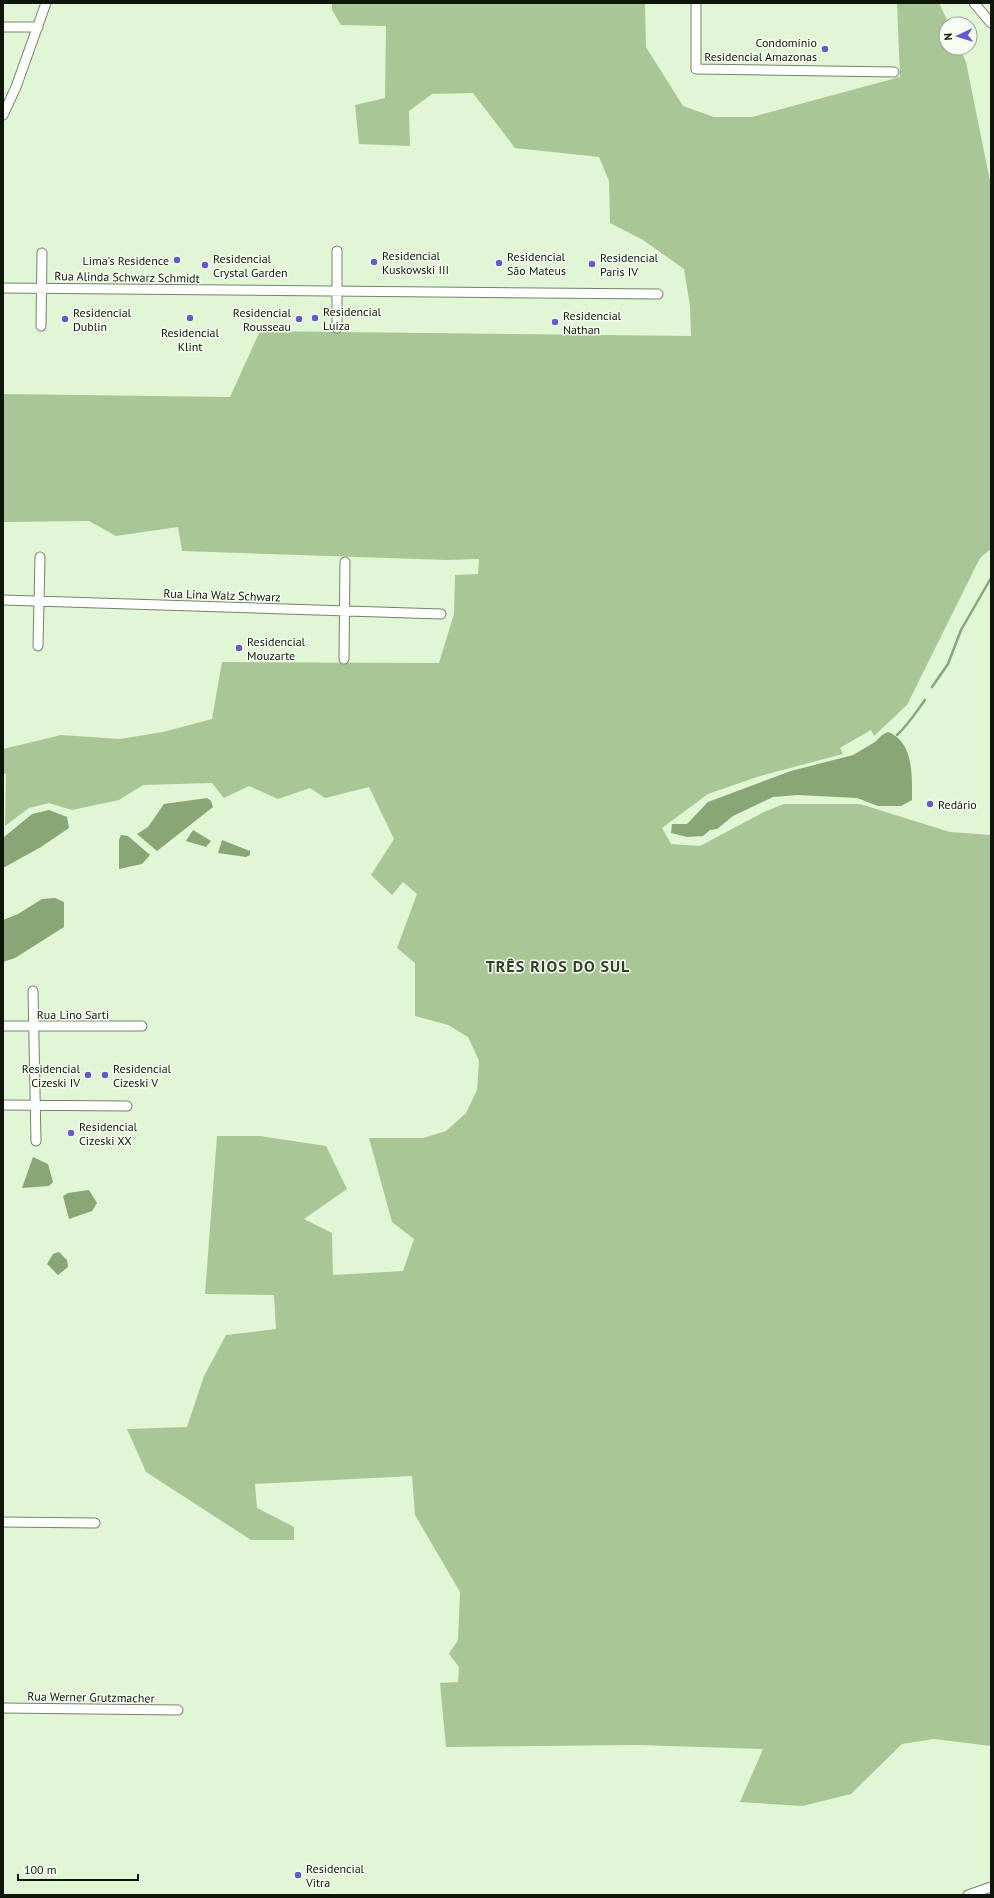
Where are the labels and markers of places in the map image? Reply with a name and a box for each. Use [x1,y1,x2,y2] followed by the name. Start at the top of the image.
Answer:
[704,35,817,64] place label: Condomínio Residencial Amazonas
[820,44,830,54] marker: Condomínio Residencial Amazonas
[382,248,449,277] place label: Residencial Kuskowski III
[507,249,566,278] place label: Residencial São Mateus
[600,250,659,279] place label: Residencial Paris IV
[213,251,288,280] place label: Residencial Crystal Garden
[83,253,169,268] place label: Lima's Residence
[172,255,182,265] marker: Lima's Residence
[369,257,379,267] marker: Residencial Kuskowski III
[494,258,504,268] marker: Residencial São Mateus
[587,259,597,269] marker: Residencial Paris IV
[200,260,210,270] marker: Residencial Crystal Garden
[323,304,382,333] place label: Residencial Luiza
[73,305,132,334] place label: Residencial Dublin
[233,305,291,334] place label: Residencial Rousseau
[563,308,622,337] place label: Residencial Nathan
[185,313,195,323] marker: Residencial Klint
[310,313,320,323] marker: Residencial Luiza
[60,314,70,324] marker: Residencial Dublin
[294,314,304,324] marker: Residencial Rousseau
[550,317,560,327] marker: Residencial Nathan
[161,325,220,354] place label: Residencial Klint
[247,634,306,663] place label: Residencial Mouzarte
[234,643,244,653] marker: Residencial Mouzarte
[938,797,977,812] place label: Redário
[925,799,935,809] marker: Redário
[22,1061,80,1090] place label: Residencial Cizeski IV
[113,1061,172,1090] place label: Residencial Cizeski V
[83,1070,93,1080] marker: Residencial Cizeski IV
[100,1070,110,1080] marker: Residencial Cizeski V
[79,1119,138,1148] place label: Residencial Cizeski XX
[66,1128,76,1138] marker: Residencial Cizeski XX
[305,1861,365,1890] place label: Residencial Vitra
[293,1870,303,1880] marker: Residencial Vitra

